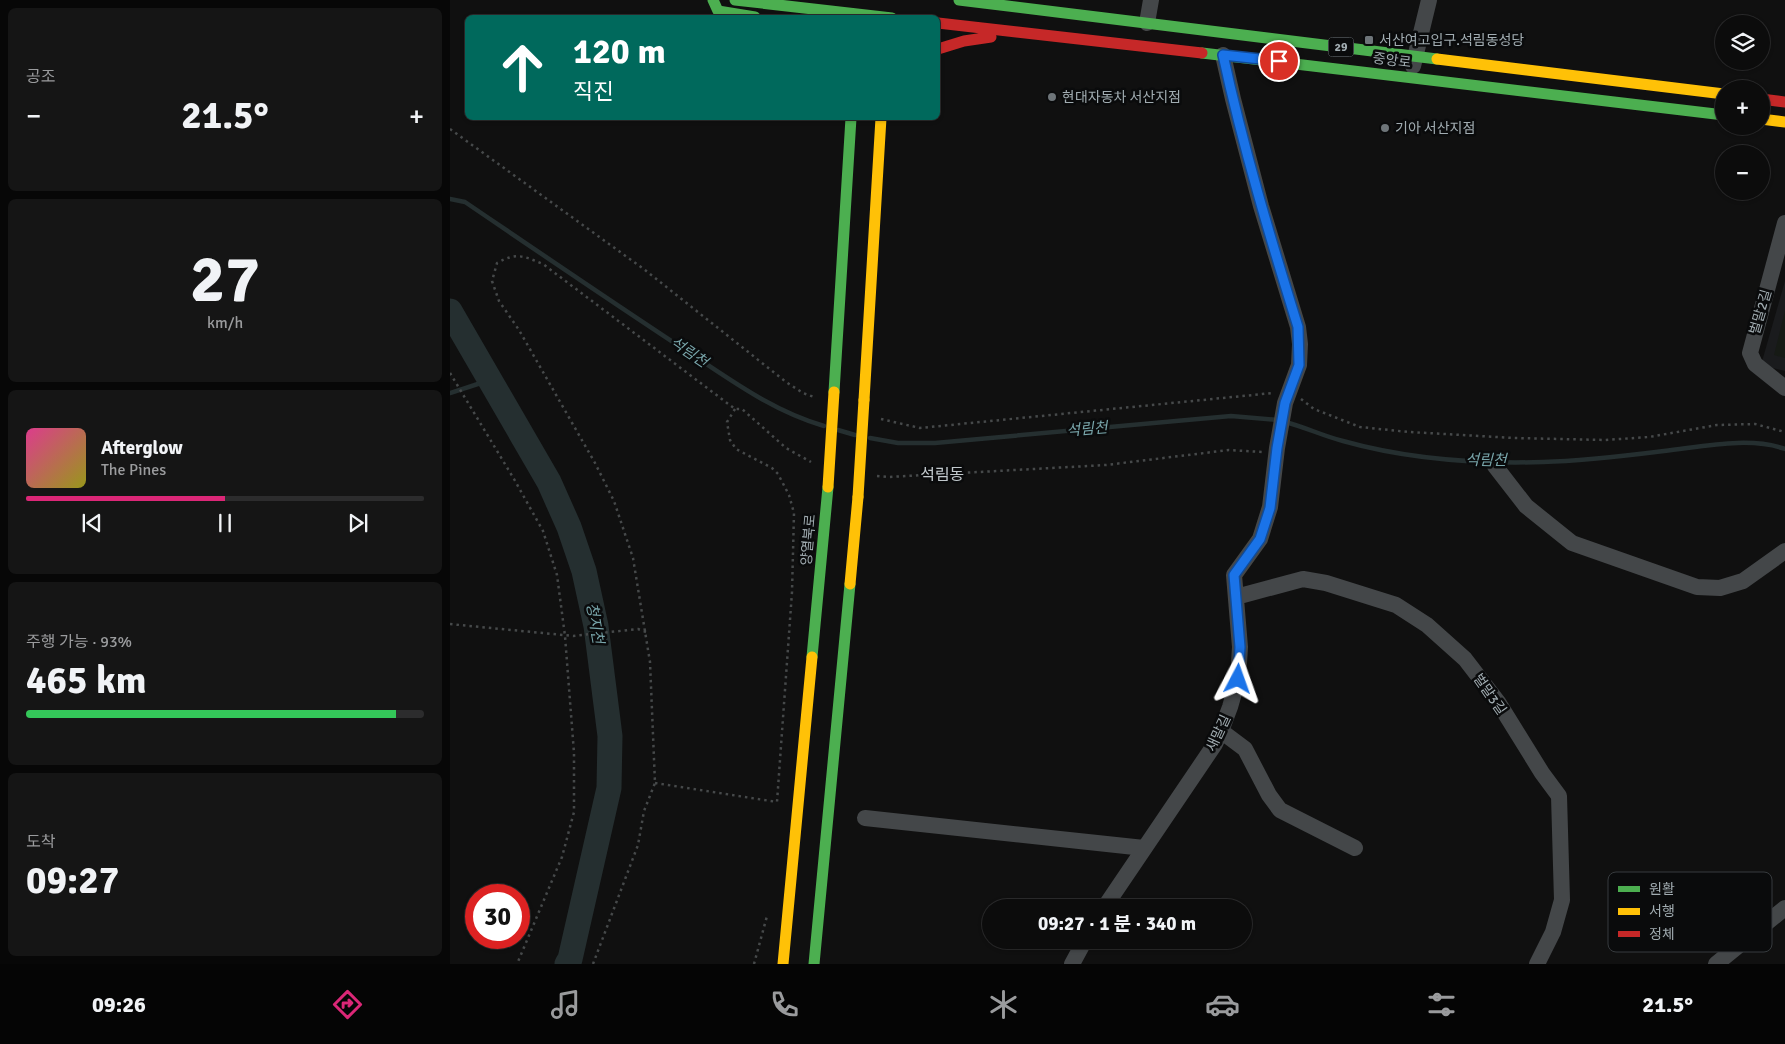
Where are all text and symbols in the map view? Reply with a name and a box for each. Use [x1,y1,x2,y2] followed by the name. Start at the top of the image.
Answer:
[1715,15,1770,200] map controls
[1715,15,1770,70] button: layers
[573,30,666,73] text: 120 m
[1379,32,1524,49] place label: 서산여고입구.석림동성당
[1363,34,1375,46] marker: 서산여고입구.석림동성당
[490,35,555,100] icon: ahead
[1328,38,1354,56] road number: 29
[1258,40,1300,82] pin
[1265,47,1293,75] icon: arrive
[1372,50,1412,71] street label: 중앙로
[26,67,55,87] text: 공조
[573,78,613,105] text: 직진
[1715,80,1770,135] button: +
[1062,89,1181,106] place label: 현대자동차 서산지점
[1046,91,1058,103] marker: 현대자동차 서산지점
[181,92,269,139] text: 21.5°
[26,99,41,133] text: −
[409,99,424,133] text: +
[1395,120,1475,137] place label: 기아 서산지점
[1379,122,1391,134] marker: 기아 서산지점
[1715,145,1770,200] button: −
[190,240,260,320] text: 27
[1746,288,1775,337] street label: 벌말2길
[207,313,243,333] text: km/h
[667,333,713,372] water label: 석림천
[1066,418,1111,440] water label: 석림천
[101,436,183,460] text: Afterglow
[1465,451,1509,469] water label: 석림천
[101,460,166,480] text: The Pines
[920,465,964,485] district label: 석림동
[78,509,106,537] icon: previous
[211,509,239,537] icon: pause
[344,509,372,537] icon: next
[798,514,819,566] street label: 양열북로
[583,601,608,647] water label: 청지천
[26,632,132,652] text: 주행 가능 · 93%
[1211,652,1263,704] position arrow
[26,657,147,704] text: 465 km
[1469,670,1510,718] street label: 벌말3길
[1203,712,1234,754] street label: 새말길
[26,832,55,852] text: 도착
[26,857,119,904] text: 09:27
[1608,872,1772,952] legend
[1649,881,1675,898] text: 원활
[465,884,530,949] speed limit sign: 30
[1649,903,1675,920] text: 서행
[1038,912,1196,936] text: 09:27 · 1 분 · 340 m
[1649,926,1675,943] text: 정체
[330,987,365,1022] icon: directions
[548,987,583,1022] icon: music
[767,987,802,1022] icon: phone
[986,987,1021,1022] icon: climate
[1205,987,1240,1022] icon: car
[1424,987,1459,1022] icon: filters
[92,991,146,1018] text: 09:26
[1642,991,1693,1018] text: 21.5°

